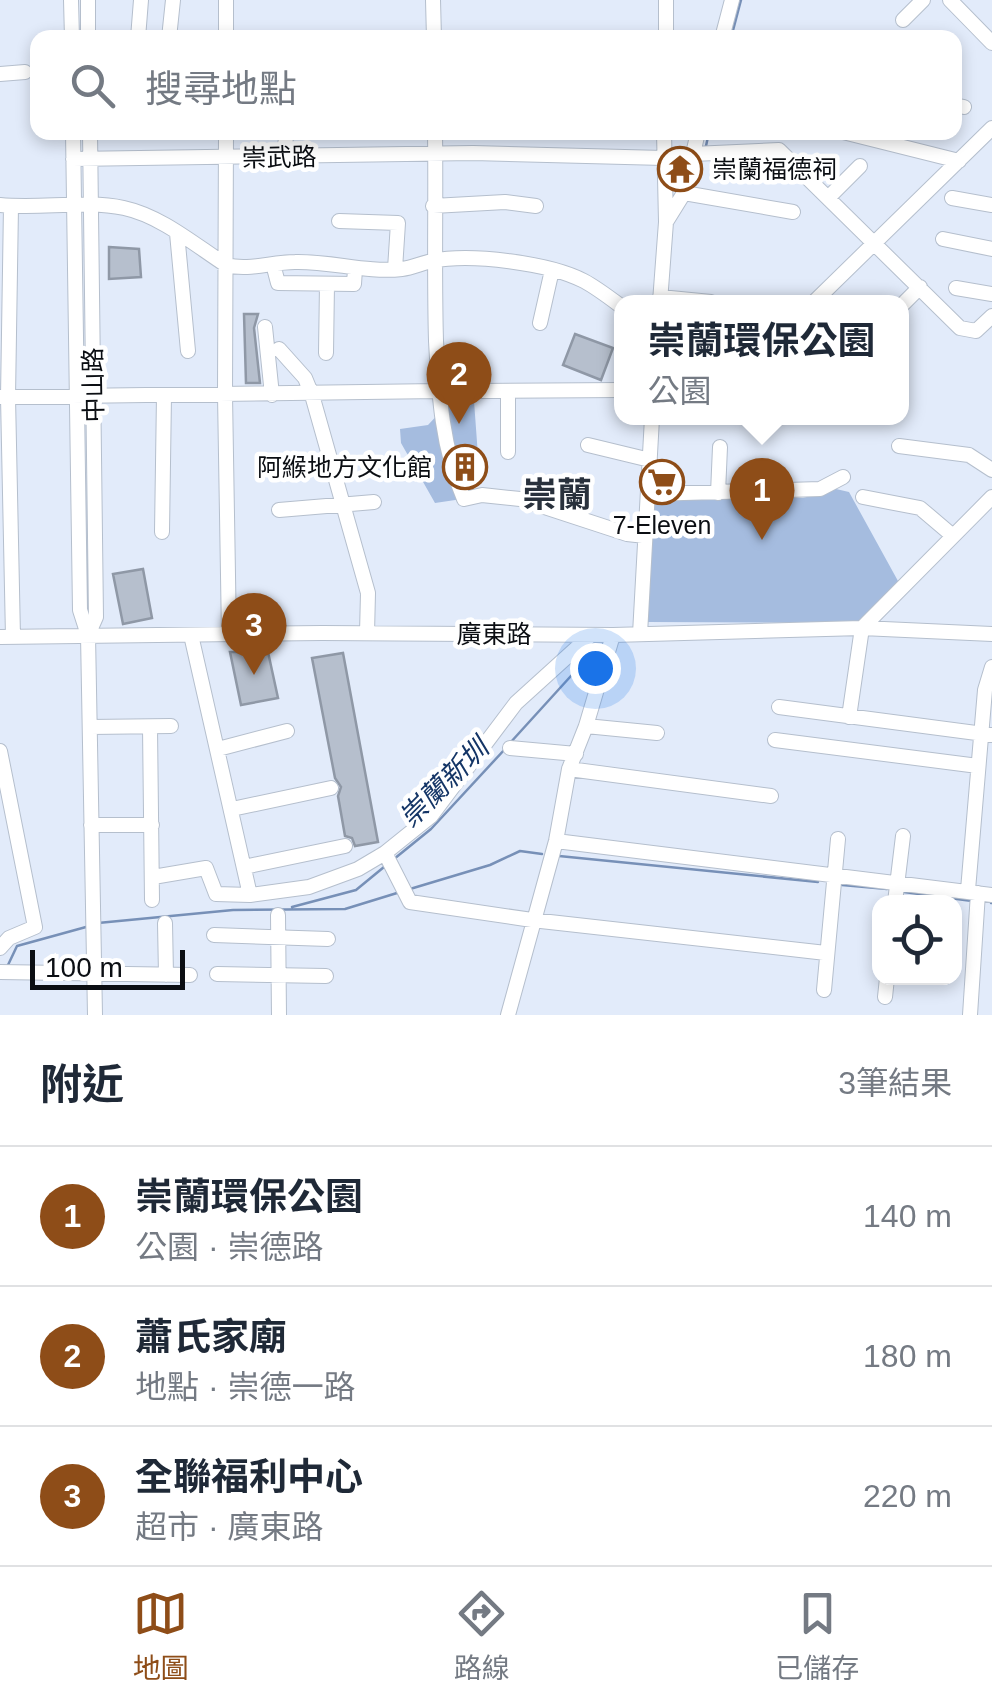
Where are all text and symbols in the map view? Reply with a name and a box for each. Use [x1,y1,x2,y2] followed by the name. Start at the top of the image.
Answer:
[30,30,962,140] search box
[65,58,120,113] icon: search
[145,68,297,110] text: 搜尋地點
[241,142,317,172] street label: 崇武路
[657,146,703,192] temple icon: 崇蘭福德祠
[712,155,837,183] place label: 崇蘭福德祠
[614,295,909,425] popup
[647,320,876,362] text: 崇蘭環保公園
[426,342,492,424] pin: 2
[78,347,108,423] street label: 中山路
[647,373,712,409] text: 公園
[442,444,488,490] building icon: 阿緱地方文化館
[257,453,432,481] place label: 阿緱地方文化館
[730,458,794,540] pin: 1
[639,459,685,505] supermarket icon: 7-Eleven
[522,475,592,514] district label: 崇蘭
[613,511,711,539] place label: 7-Eleven
[222,592,286,675] pin: 3
[456,620,532,648] street label: 廣東路
[570,643,621,694] your location
[393,730,497,834] water label: 崇蘭新圳
[872,895,962,985] map controls
[872,895,962,985] button: locate
[30,945,185,990] scale bar
[45,952,123,983] text: 100 m
[40,1061,124,1108] text: 附近
[838,1065,952,1101] text: 3筆結果
[135,1176,363,1218] text: 崇蘭環保公園
[64,1198,81,1234] text: 1
[863,1198,952,1234] text: 140 m
[135,1229,323,1265] text: 公園 · 崇德路
[135,1316,287,1358] text: 蕭氏家廟
[64,1338,81,1374] text: 2
[863,1338,952,1374] text: 180 m
[135,1369,355,1405] text: 地點 · 崇德一路
[135,1456,363,1498] text: 全聯福利中心
[64,1478,81,1514] text: 3
[863,1478,952,1514] text: 220 m
[135,1509,323,1545] text: 超市 · 廣東路
[133,1586,189,1686] tab: 地圖
[454,1586,510,1686] tab: 路線
[775,1586,859,1686] tab: 已儲存

